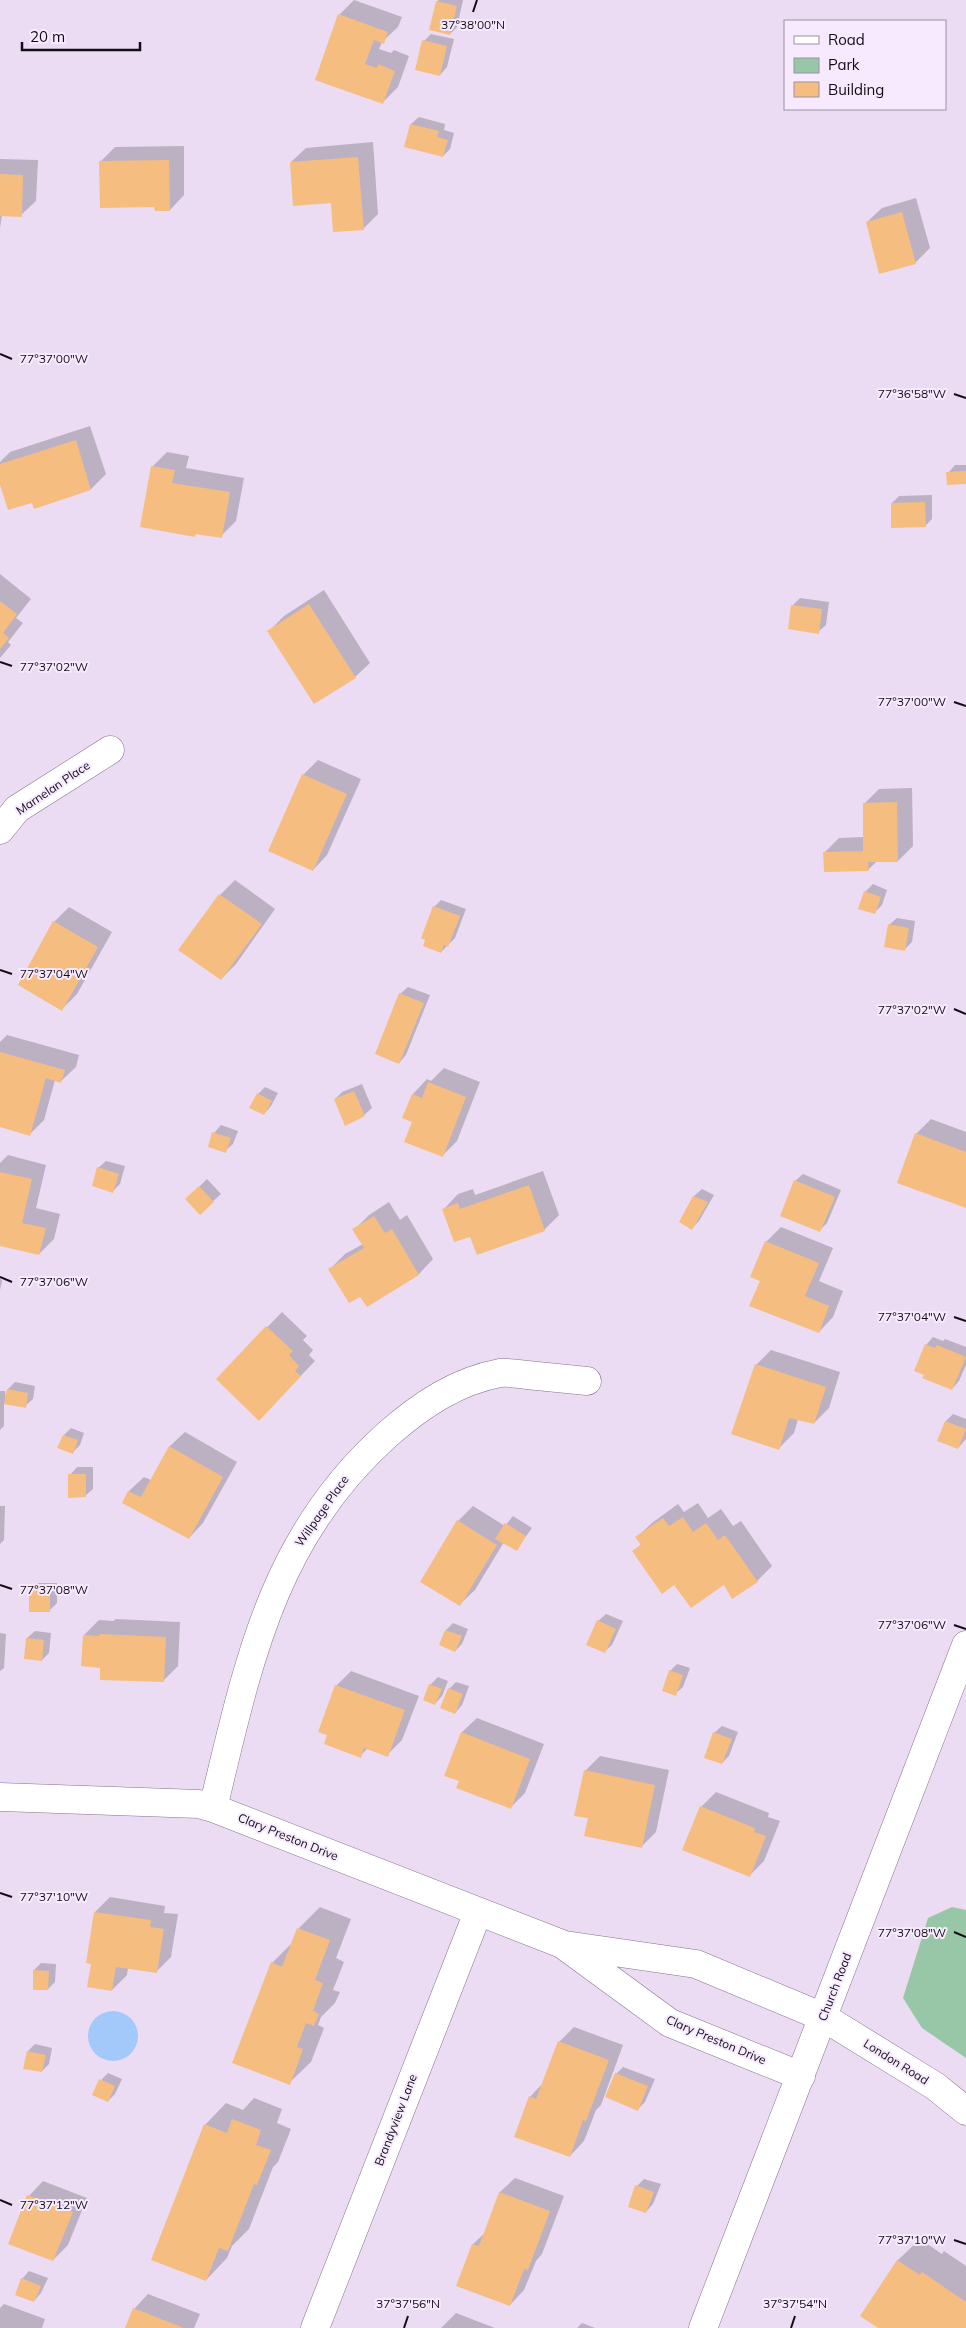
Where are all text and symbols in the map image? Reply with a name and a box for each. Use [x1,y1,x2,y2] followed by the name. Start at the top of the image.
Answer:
[441,17,505,32] text: 37°38'00"N
[22,20,140,52] scale bar
[784,20,946,110] legend
[30,27,65,46] text: 20 m
[828,30,865,49] text: Road
[828,55,860,74] text: Park
[828,80,884,99] text: Building
[20,351,88,366] text: 77°37'00"W
[878,386,946,401] text: 77°36'58"W
[20,659,88,674] text: 77°37'02"W
[878,694,946,709] text: 77°37'00"W
[13,757,93,818] street label: Marnelan Place
[20,966,88,981] text: 77°37'04"W
[878,1002,946,1017] text: 77°37'02"W
[20,1274,88,1289] text: 77°37'06"W
[878,1309,946,1324] text: 77°37'04"W
[292,1472,352,1549] street label: Willpage Place
[20,1582,88,1597] text: 77°37'08"W
[878,1617,946,1632] text: 77°37'06"W
[236,1810,341,1864] street label: Clary Preston Drive
[20,1889,88,1904] text: 77°37'10"W
[878,1925,946,1940] text: 77°37'08"W
[815,1951,854,2023] street label: Church Road
[664,2012,768,2067] street label: Clary Preston Drive
[861,2036,932,2088] street label: London Road
[371,2072,420,2168] street label: Brandyview Lane
[20,2197,88,2212] text: 77°37'12"W
[878,2232,946,2247] text: 77°37'10"W
[376,2296,440,2311] text: 37°37'56"N
[763,2296,827,2311] text: 37°37'54"N

